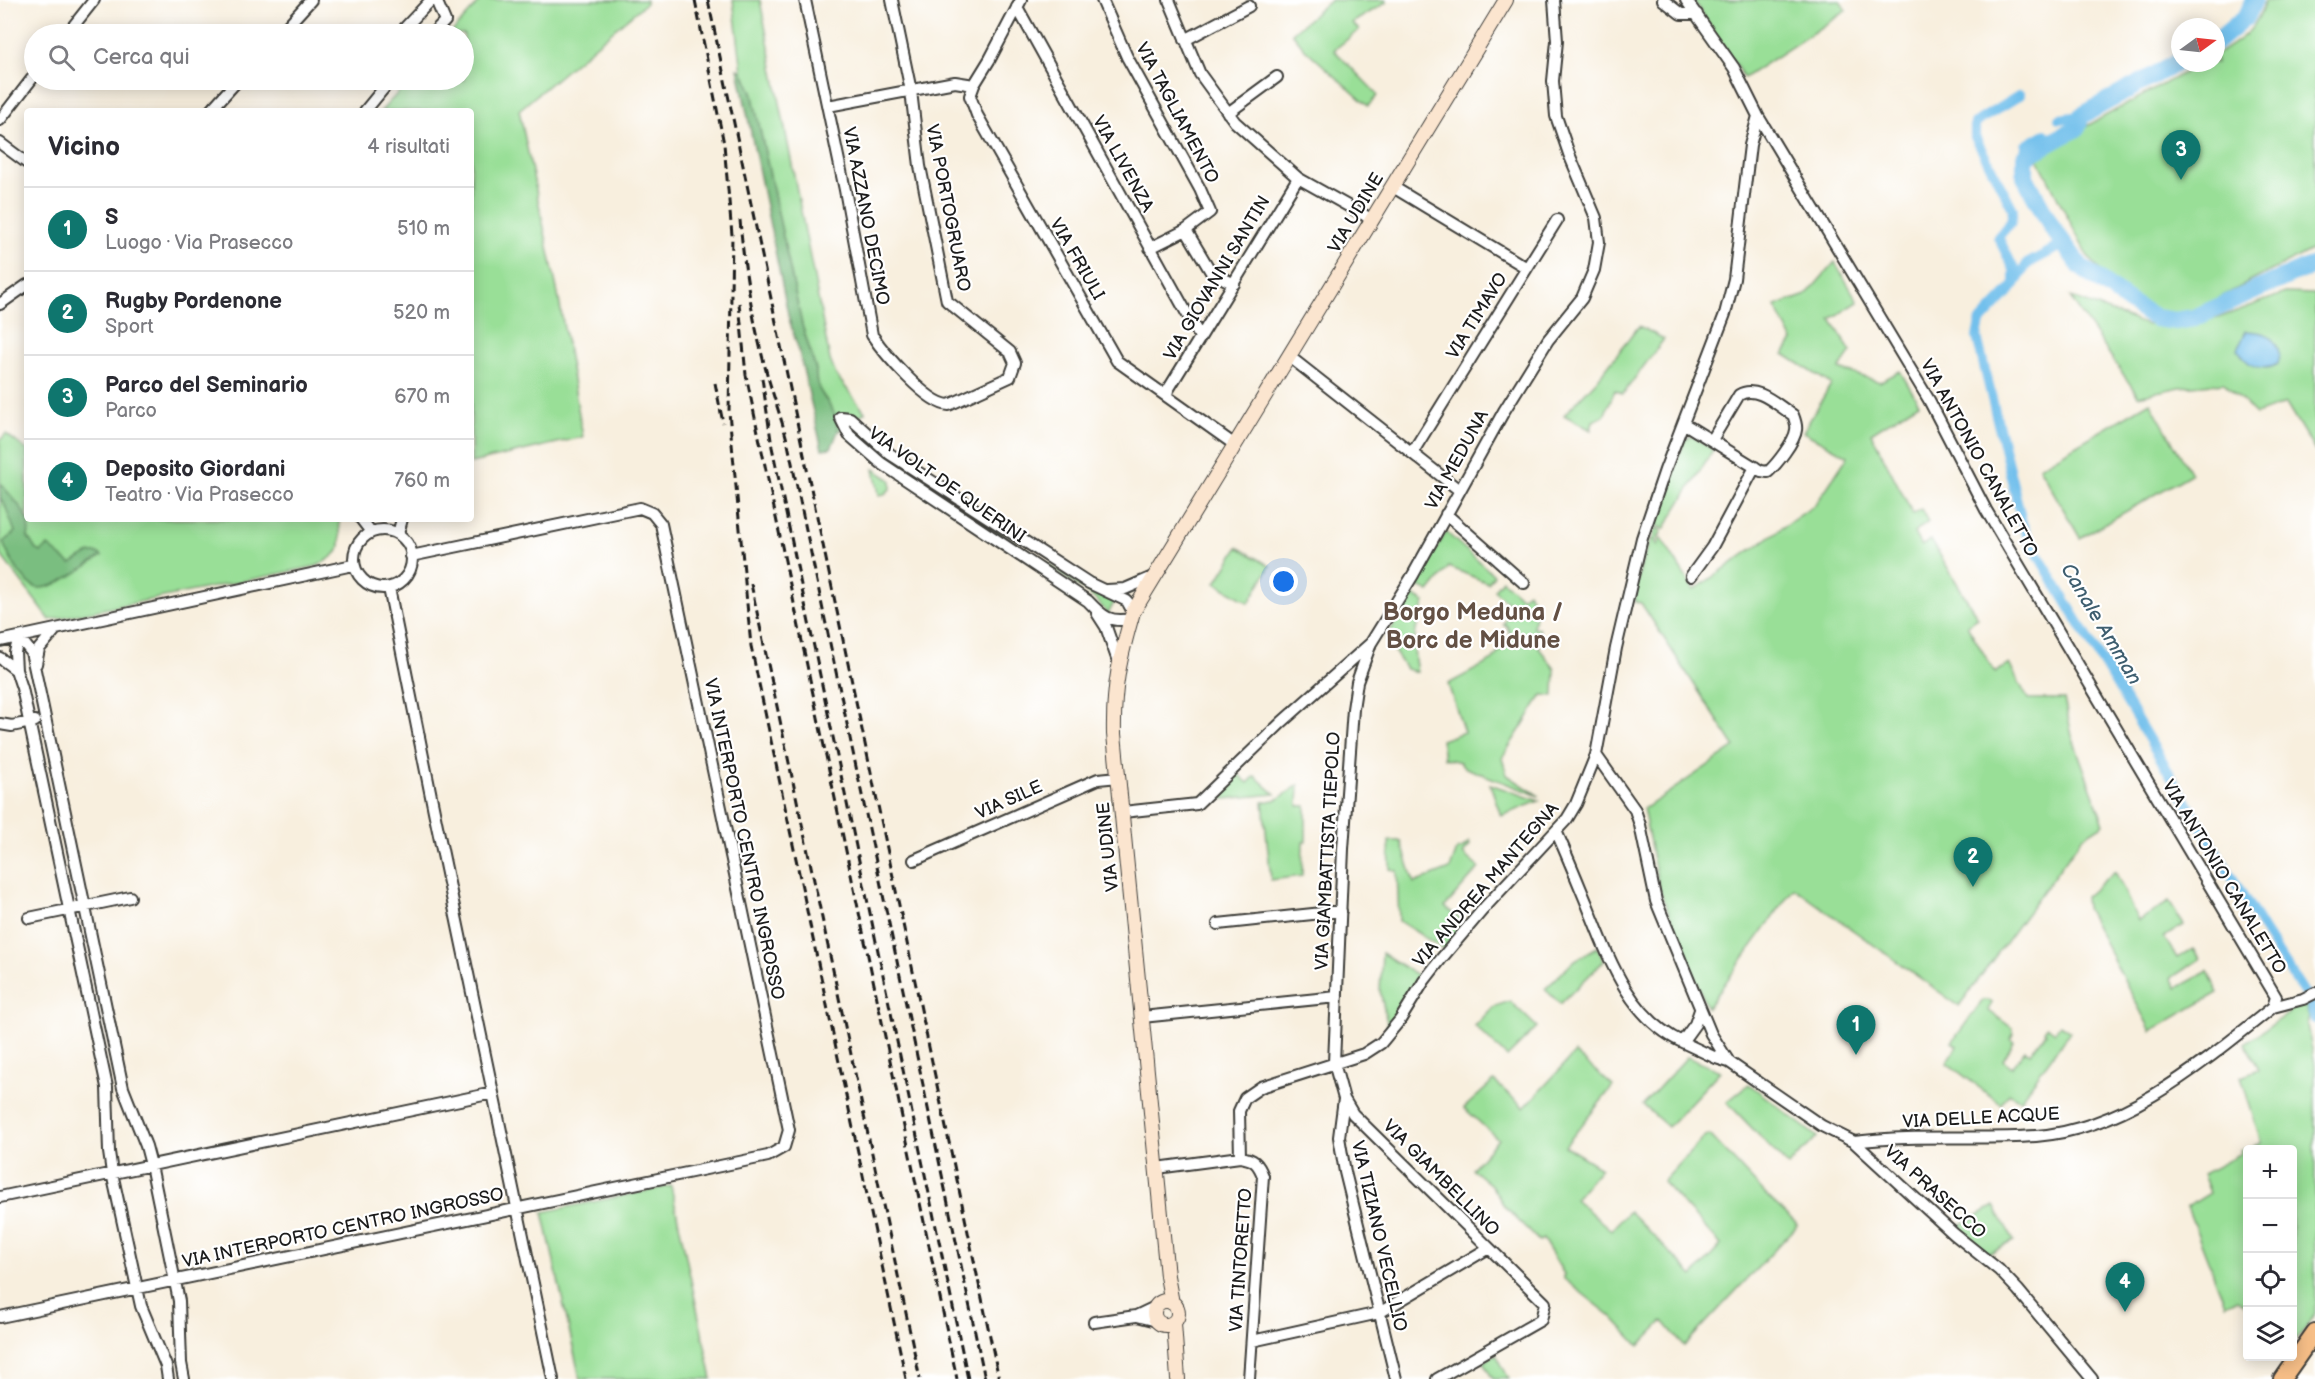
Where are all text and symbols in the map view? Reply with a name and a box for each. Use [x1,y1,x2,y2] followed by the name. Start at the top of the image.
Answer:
[2171,18,2225,72] north arrow
[24,24,474,90] search box
[1131,39,1223,187] street label: VIA TAGLIAMENTO
[45,41,78,74] icon: search
[93,44,190,71] text: Cerca qui
[1088,112,1158,216] street label: VIA LIVENZA
[921,122,975,294] street label: VIA PORTOGRUARO
[838,125,894,307] street label: VIA AZZANO DECIMO
[2162,130,2200,180] pin: 3
[48,132,120,163] text: Vicino
[367,135,450,159] text: 4 risultati
[1324,169,1388,257] street label: VIA UDINE
[1160,192,1274,364] street label: VIA GIOVANNI SANTIN
[105,204,118,231] text: S
[1045,214,1109,304] street label: VIA FRIULI
[63,217,72,241] text: 1
[397,217,450,241] text: 510 m
[105,231,293,255] text: Luogo · Via Prasecco
[1442,269,1512,363] street label: VIA TIMAVO
[105,288,282,315] text: Rugby Pordenone
[62,301,73,325] text: 2
[393,301,450,325] text: 520 m
[105,315,154,339] text: Sport
[1916,355,2042,561] street label: VIA ANTONIO CANALETTO
[105,372,308,399] text: Parco del Seminario
[62,385,73,409] text: 3
[394,385,450,409] text: 670 m
[105,399,157,423] text: Parco
[1421,406,1493,514] street label: VIA MEDUNA
[864,423,1030,547] street label: VIA VOLT DE QUERINI
[105,456,285,483] text: Deposito Giordani
[62,469,73,493] text: 4
[394,469,450,493] text: 760 m
[105,483,294,507] text: Teatro · Via Prasecco
[2055,559,2147,689] water label: Canale Amman
[1269,567,1298,596] your location
[1383,598,1563,655] district label: Borgo Meduna / Borc de Midune
[700,676,788,1002] street label: VIA INTERPORTO CENTRO INGROSSO
[1311,731,1345,971] street label: VIA GIAMBATTISTA TIEPOLO
[972,776,1046,824] street label: VIA SILE
[2158,776,2290,978] street label: VIA ANTONIO CANALETTO
[1409,798,1563,972] street label: VIA ANDREA MANTEGNA
[1093,801,1123,893] street label: VIA UDINE
[1954,838,1992,887] pin: 2
[1836,1006,1876,1055] pin: 1
[1902,1103,2060,1133] street label: VIA DELLE ACQUE
[1378,1115,1504,1241] street label: VIA GIAMBELLINO
[1347,1139,1411,1333] street label: VIA TIZIANO VECELLIO
[1880,1141,1990,1243] street label: VIA PRASECCO
[2243,1145,2297,1361] map controls
[2243,1145,2297,1199] button: +
[180,1184,506,1272] street label: VIA INTERPORTO CENTRO INGROSSO
[1225,1187,1257,1333] street label: VIA TINTORETTO
[2243,1199,2297,1253] button: −
[2243,1253,2297,1307] button: locate
[2106,1262,2144,1312] pin: 4
[2243,1307,2297,1361] button: layers

